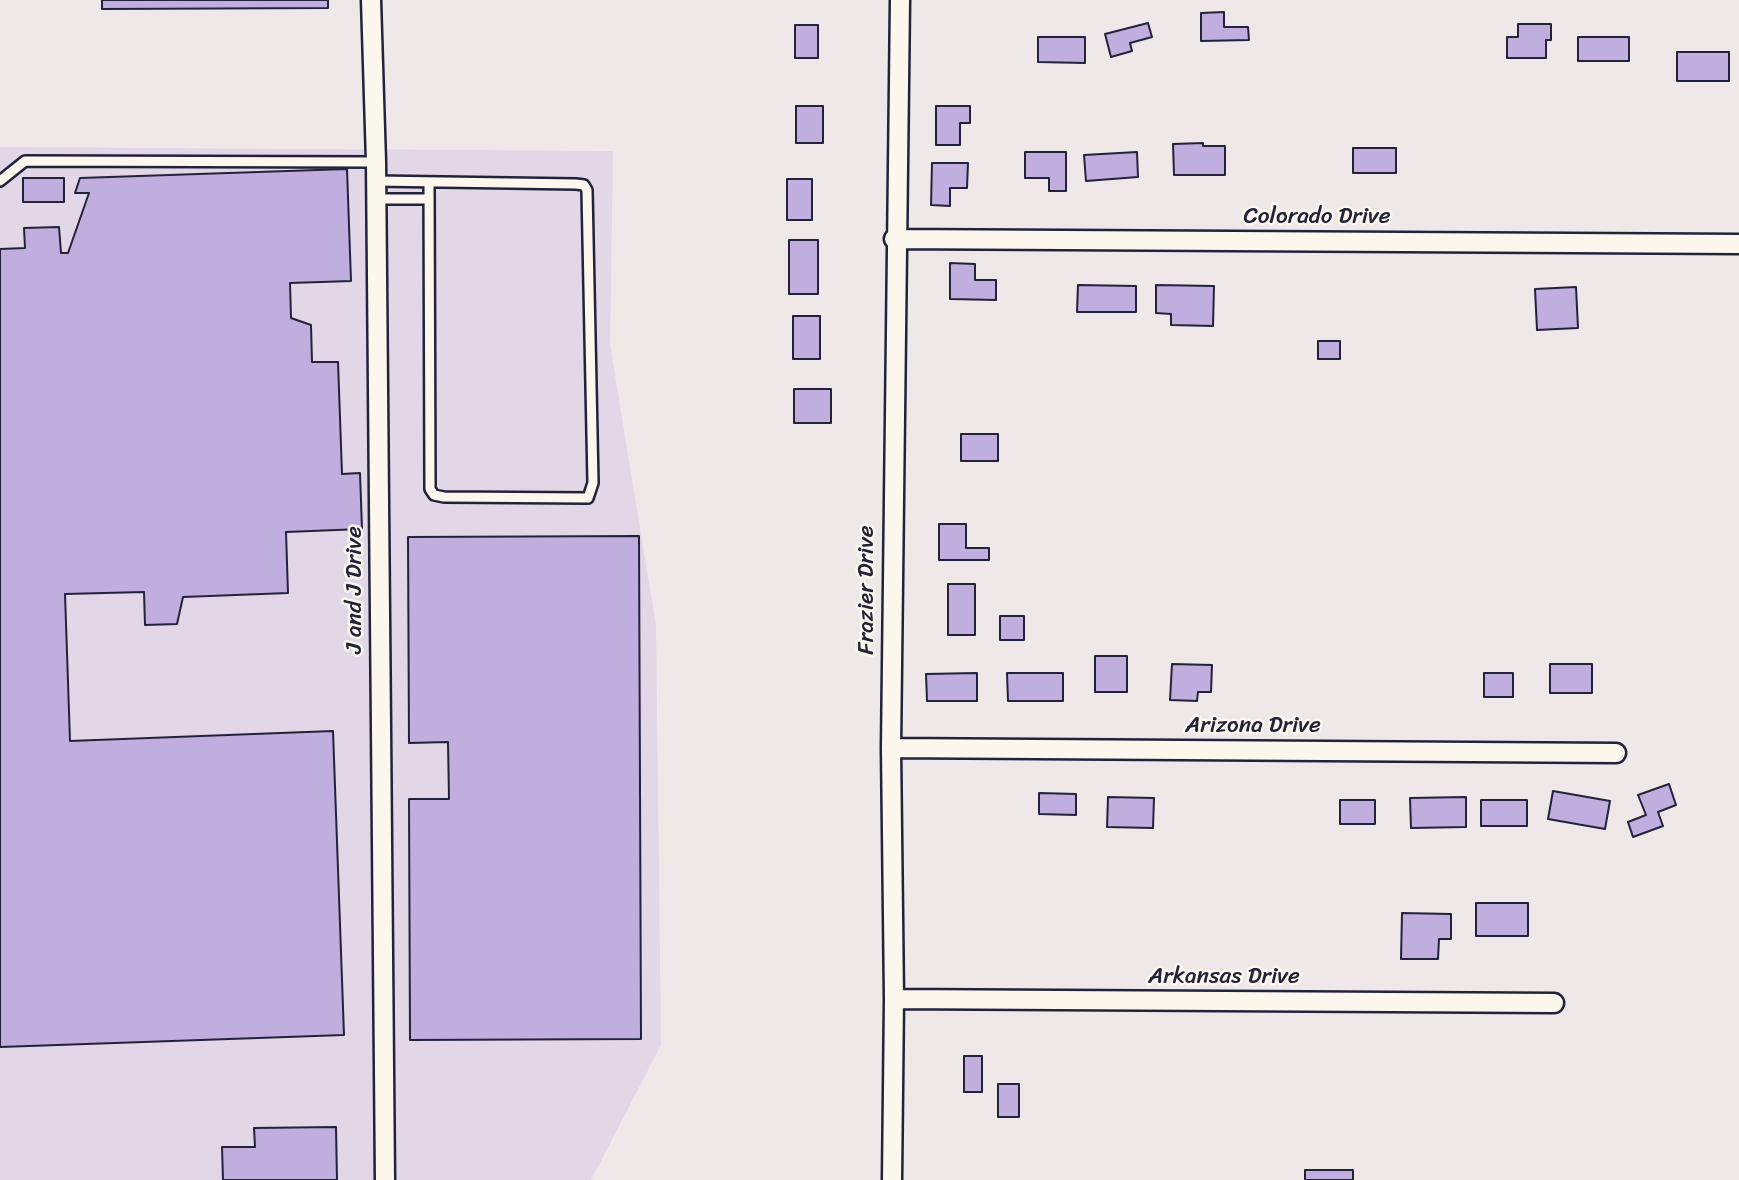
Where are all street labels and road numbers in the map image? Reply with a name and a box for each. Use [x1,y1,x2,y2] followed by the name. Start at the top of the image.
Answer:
[1243,203,1391,231] street label: Colorado Drive
[853,525,881,655] street label: Frazier Drive
[341,526,369,654] street label: J and J Drive
[1185,712,1321,740] street label: Arizona Drive
[1148,963,1300,991] street label: Arkansas Drive

